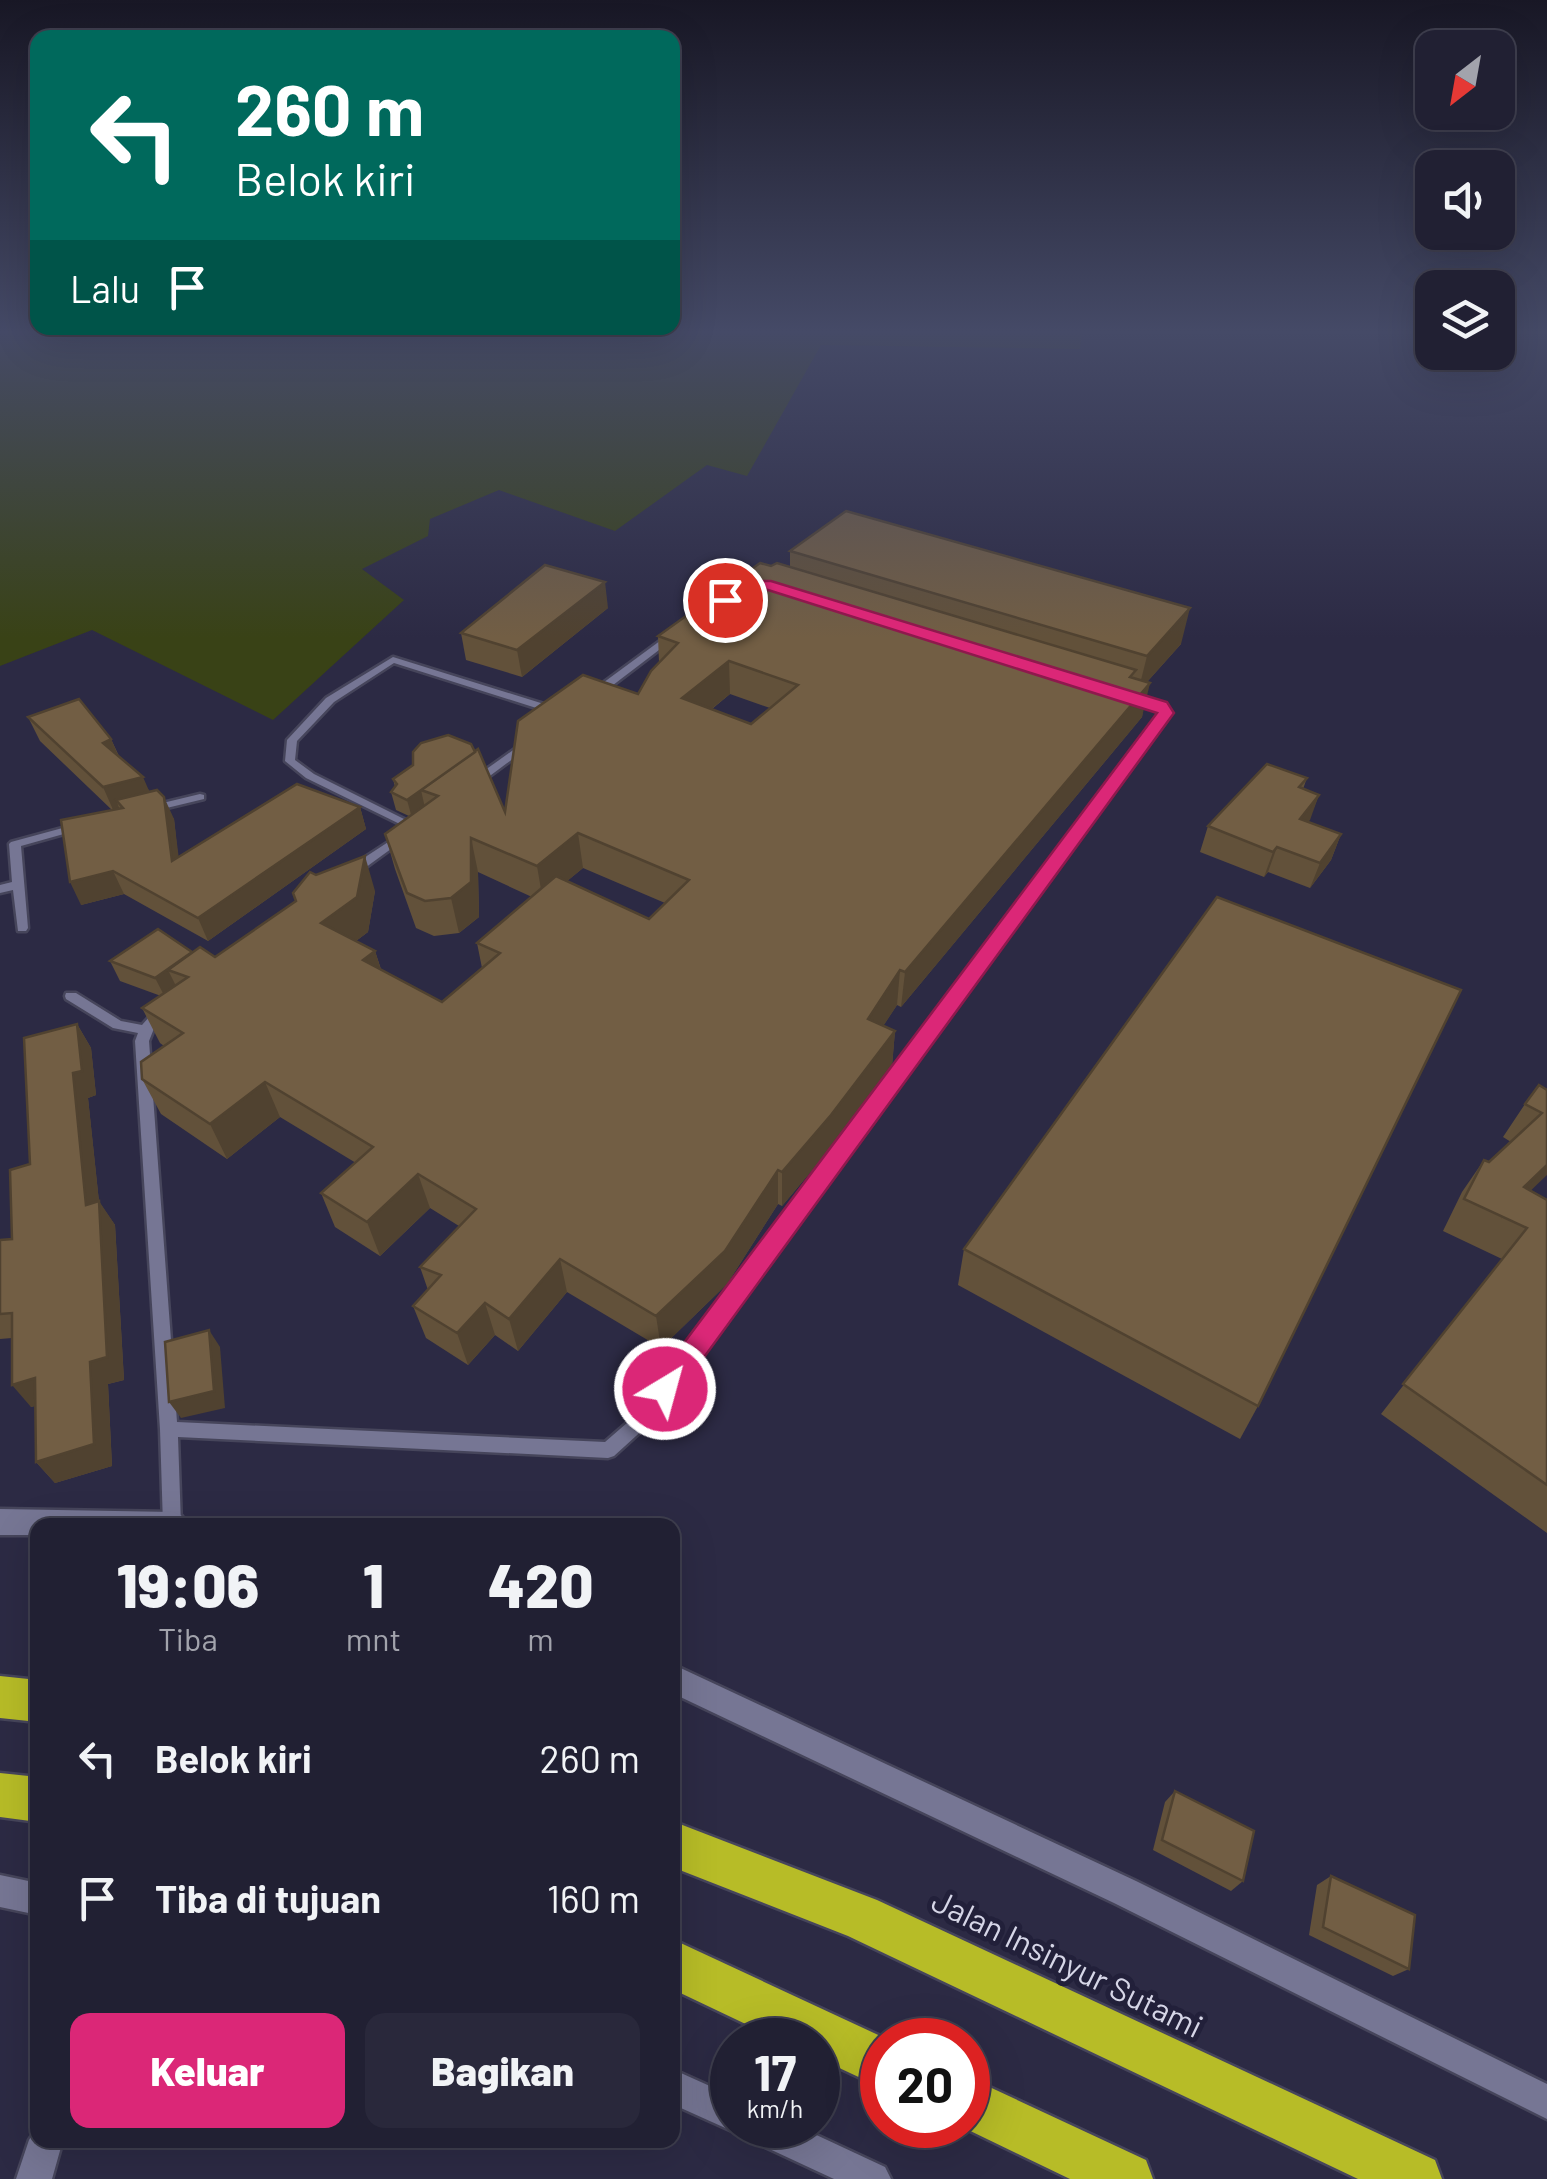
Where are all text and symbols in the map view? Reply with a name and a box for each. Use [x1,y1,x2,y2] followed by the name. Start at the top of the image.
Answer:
[1415,30,1515,130] north arrow
[1415,30,1515,370] map controls
[235,66,424,150] text: 260 m
[70,70,200,200] icon: left
[1415,150,1515,250] button: sound
[235,151,416,205] text: Belok kiri
[160,260,215,315] icon: arrive
[70,265,140,311] text: Lalu
[1415,270,1515,370] button: layers
[683,558,768,643] pin
[698,573,753,628] icon: arrive
[613,1337,717,1441] position arrow
[117,1548,259,1620] text: 19:06
[363,1548,384,1620] text: 1
[488,1548,593,1620] text: 420
[158,1619,218,1657] text: Tiba
[346,1619,401,1657] text: mnt
[527,1619,554,1657] text: m
[70,1731,125,1786] icon: left
[155,1735,312,1781] text: Belok kiri
[540,1735,640,1781] text: 260 m
[70,1871,125,1926] icon: arrive
[155,1875,381,1921] text: Tiba di tujuan
[547,1875,640,1921] text: 160 m
[926,1880,1210,2044] street label: Jalan Insinyur Sutami
[70,2013,345,2128] button: Keluar
[365,2013,640,2128] button: Bagikan
[860,2018,990,2148] speed limit sign: 20
[754,2041,796,2101] text: 17
[747,2093,803,2123] text: km/h

